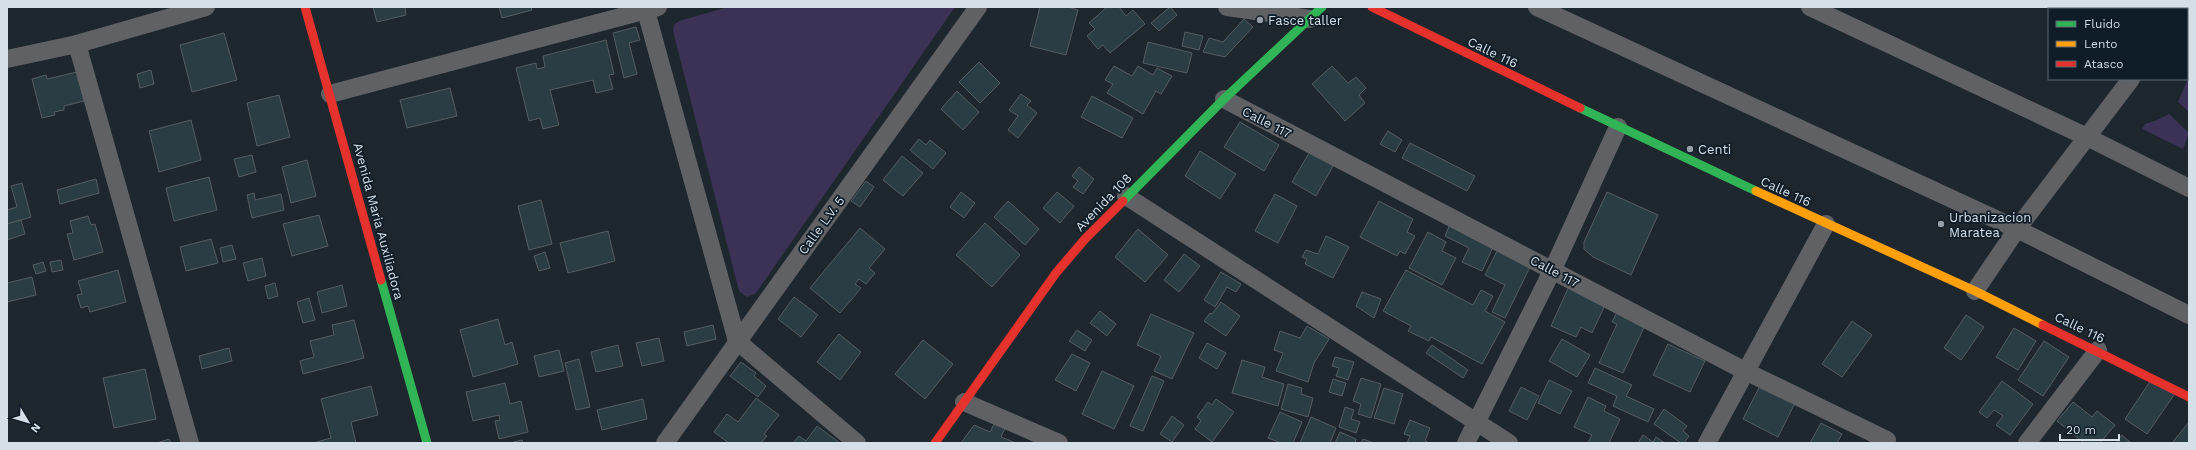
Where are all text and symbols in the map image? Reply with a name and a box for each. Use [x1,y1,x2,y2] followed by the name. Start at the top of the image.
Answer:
[2048,8,2188,80] legend
[1268,13,1342,28] place label: Fasce taller
[1255,15,1265,25] marker: Fasce taller
[2084,17,2120,31] text: Fluido
[1465,34,1520,71] street label: Calle 116
[2084,37,2118,51] text: Lento
[2084,57,2124,71] text: Atasco
[1240,104,1294,141] street label: Calle 117
[350,141,407,302] street label: Avenida Maria Auxiliadora
[1698,142,1731,157] place label: Centi
[1685,144,1695,154] marker: Centi
[1072,170,1135,234] street label: Avenida 108
[1758,173,1813,210] street label: Calle 116
[795,193,848,257] street label: Calle L.V. 5
[1949,210,2031,240] place label: Urbanizacion Maratea
[1936,219,1946,229] marker: Urbanizacion Maratea
[1528,252,1582,291] street label: Calle 117
[2052,309,2107,346] street label: Calle 116
[8,402,48,442] north arrow
[2060,416,2119,442] scale bar
[28,421,43,435] text: N
[2066,423,2096,437] text: 20 m

